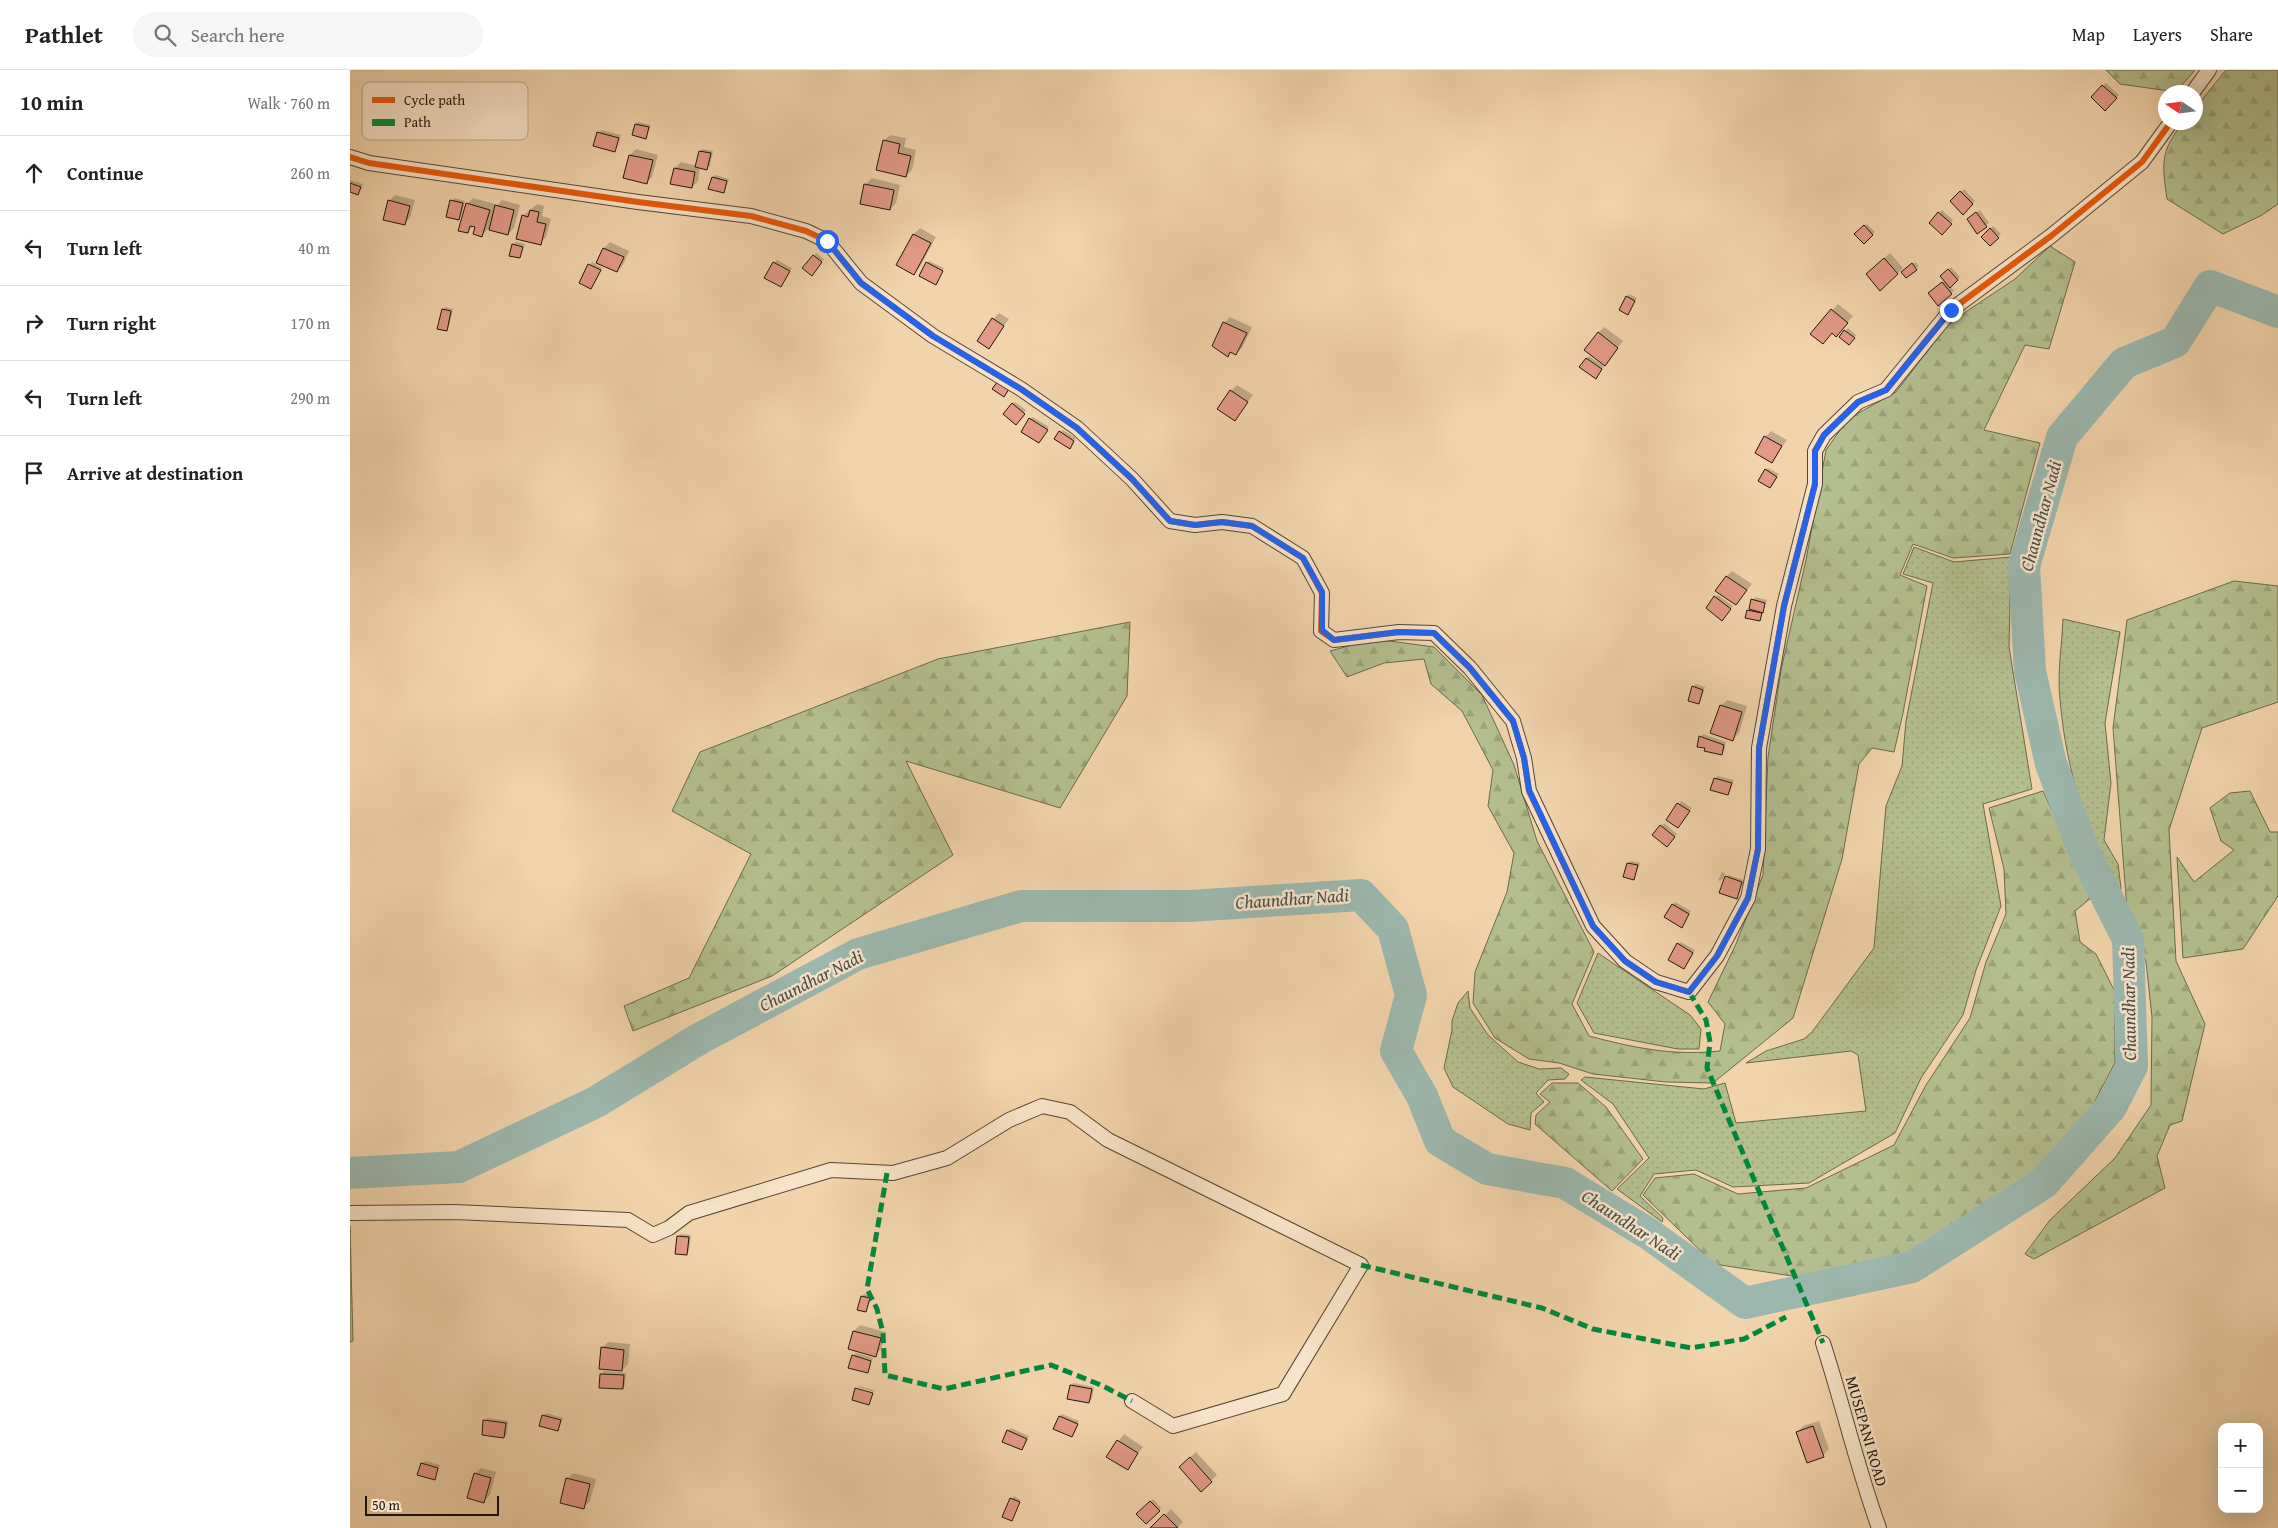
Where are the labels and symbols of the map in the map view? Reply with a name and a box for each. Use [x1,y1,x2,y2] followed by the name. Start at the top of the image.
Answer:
[362,82,528,140] legend
[2158,85,2203,130] north arrow
[404,90,465,110] text: Cycle path
[404,112,431,132] text: Path
[816,230,839,253] route start
[1940,299,1963,322] route end
[2013,457,2068,574] water label: Chaundhar Nadi
[1234,881,1350,916] water label: Chaundhar Nadi
[754,943,868,1018] water label: Chaundhar Nadi
[2114,947,2143,1061] water label: Chaundhar Nadi
[1576,1182,1687,1267] water label: Chaundhar Nadi
[1840,1373,1894,1489] street label: MUSEPANI ROAD
[365,1493,499,1516] scale bar

